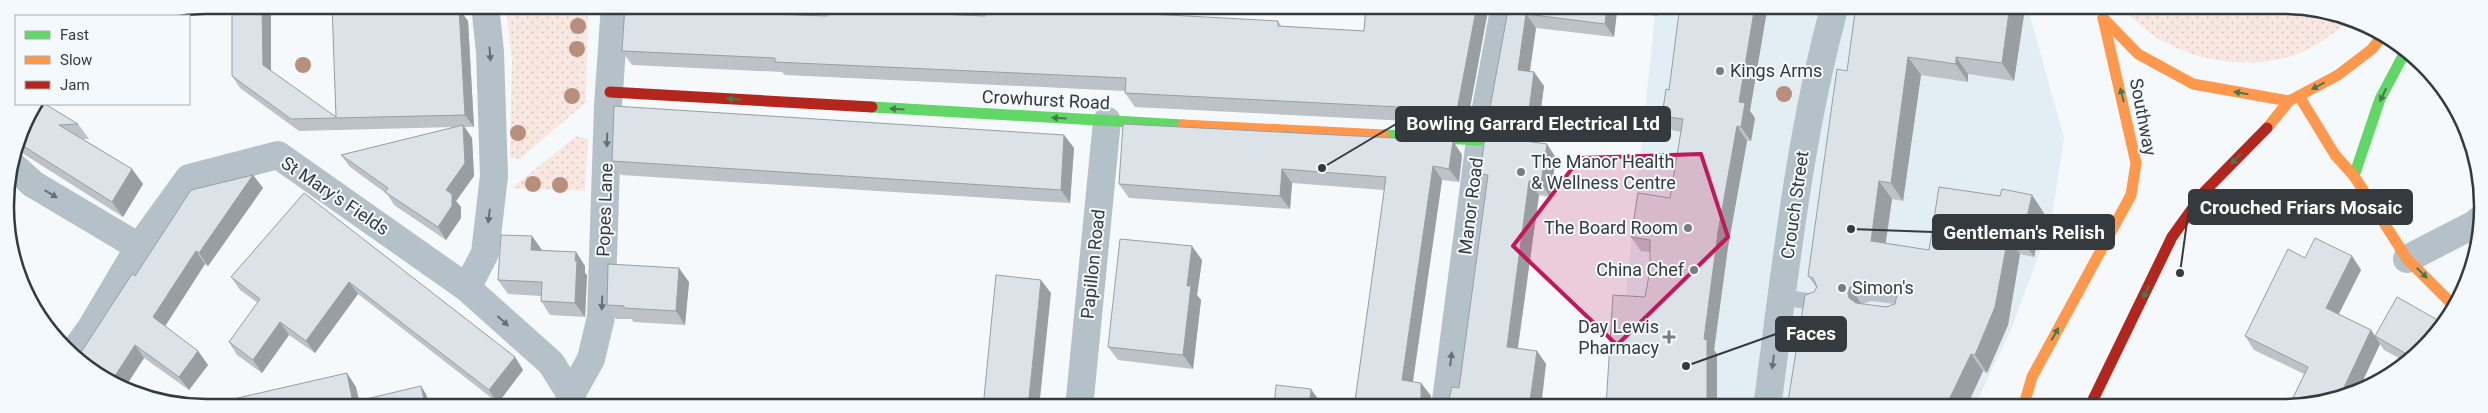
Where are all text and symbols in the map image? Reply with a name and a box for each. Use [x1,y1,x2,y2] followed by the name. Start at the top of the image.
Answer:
[15,15,190,105] legend
[60,26,89,44] text: Fast
[486,46,494,62] one-way arrow
[60,51,92,69] text: Slow
[1730,60,1822,81] place label: Kings Arms
[1714,65,1726,77] marker: Kings Arms
[60,76,90,94] text: Jam
[2126,76,2161,158] street label: Southway
[2310,82,2325,90] one-way arrow
[981,86,1111,113] street label: Crowhurst Road
[2118,88,2126,103] one-way arrow
[2378,88,2386,102] one-way arrow
[2233,89,2249,97] one-way arrow
[726,95,742,103] one-way arrow
[888,104,904,112] one-way arrow
[1396,107,1670,141] callout: Bowling Garrard Electrical Ltd
[1406,112,1660,135] text: Bowling Garrard Electrical Ltd
[1050,114,1066,122] one-way arrow
[603,133,611,149] one-way arrow
[1777,149,1813,260] street label: Crouch Street
[1531,151,1676,193] place label: The Manor Health & Wellness Centre
[277,152,393,239] street label: St Mary's Fields
[2230,152,2242,164] one-way arrow
[1454,156,1487,256] street label: Manor Road
[592,163,617,257] street label: Popes Lane
[1515,166,1527,178] marker: The Manor Health & Wellness Centre
[44,190,57,199] one-way arrow
[2189,190,2412,224] callout: Crouched Friars Mosaic
[2200,196,2402,219] text: Crouched Friars Mosaic
[485,208,493,224] one-way arrow
[1076,208,1109,320] street label: Papillon Road
[1933,215,2114,249] callout: Gentleman's Relish
[1544,217,1678,238] place label: The Board Room
[1943,221,2105,244] text: Gentleman's Relish
[1682,222,1694,234] marker: The Board Room
[1596,259,1685,280] place label: China Chef
[1688,264,1700,276] marker: China Chef
[2416,267,2428,279] one-way arrow
[1852,277,1914,298] place label: Simon's
[1836,282,1848,294] marker: Simon's
[2141,285,2149,299] one-way arrow
[597,295,605,311] one-way arrow
[497,315,509,327] one-way arrow
[1578,316,1659,358] place label: Day Lewis Pharmacy
[1776,317,1846,351] callout: Faces
[1786,322,1836,345] text: Faces
[2051,326,2059,341] one-way arrow
[1663,331,1675,343] marker: Day Lewis Pharmacy
[1447,351,1455,367] one-way arrow
[1769,354,1777,370] one-way arrow

